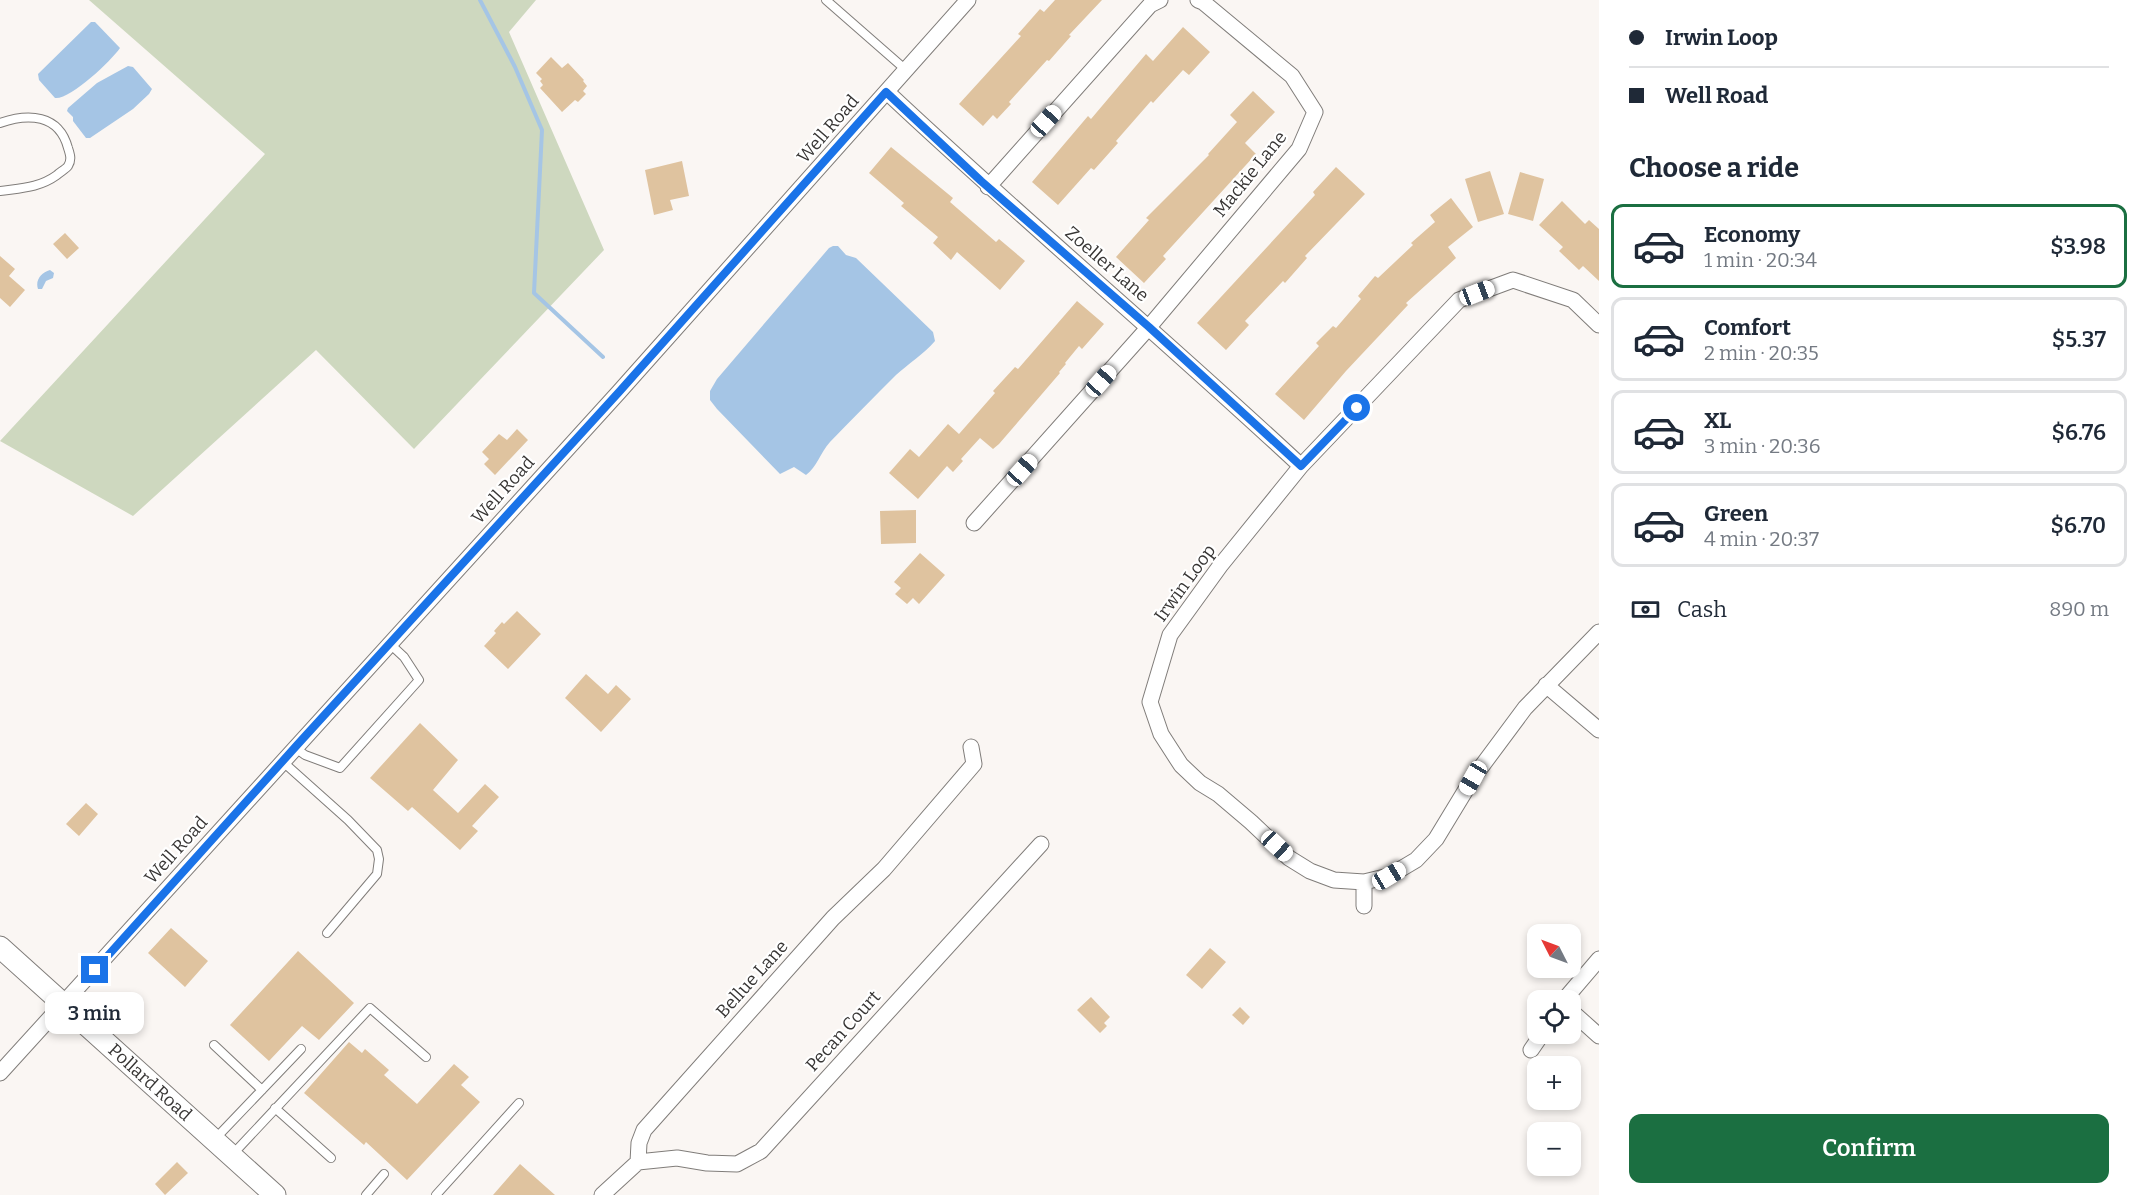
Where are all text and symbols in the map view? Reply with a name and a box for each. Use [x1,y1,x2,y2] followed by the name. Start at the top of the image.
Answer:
[1665,24,1778,51] text: Irwin Loop
[1665,82,1768,109] text: Well Road
[792,90,864,168] street label: Well Road
[1027,102,1065,140] car
[1209,127,1291,221] street label: Mackie Lane
[1629,152,1799,184] text: Choose a ride
[1632,219,1686,273] icon: car
[1704,221,1800,248] text: Economy
[1061,222,1153,306] street label: Zoeller Lane
[2050,233,2106,260] text: $3.98
[1704,248,1817,272] text: 1 min · 20:34
[1457,278,1497,308] car
[1632,312,1686,366] icon: car
[1704,314,1791,341] text: Comfort
[2052,326,2106,353] text: $5.37
[1704,341,1819,365] text: 2 min · 20:35
[1082,362,1120,400] car
[1343,394,1370,421] route start
[1632,405,1686,459] icon: car
[1704,407,1731,434] text: XL
[2052,419,2106,446] text: $6.76
[1704,434,1820,458] text: 3 min · 20:36
[467,451,539,528] street label: Well Road
[1003,451,1041,489] car
[1632,498,1686,552] icon: car
[1704,500,1768,527] text: Green
[2051,512,2106,539] text: $6.70
[1704,527,1819,551] text: 4 min · 20:37
[1150,540,1220,626] street label: Irwin Loop
[1629,593,1662,626] icon: cash
[1677,596,1727,623] text: Cash
[2049,597,2109,621] text: 890 m
[1456,758,1490,798] car
[140,811,212,888] street label: Well Road
[1258,827,1296,865] car
[1369,859,1409,893] car
[1527,924,1581,978] north arrow
[1527,924,1581,1176] map controls
[711,936,793,1022] street label: Bellue Lane
[81,956,108,983] route end
[801,986,885,1076] street label: Pecan Court
[1527,990,1581,1044] button: locate
[46,991,144,1033] callout: 3 min
[68,1001,121,1025] text: 3 min
[104,1039,197,1126] street label: Pollard Road
[1527,1056,1581,1110] button: +
[1629,1114,2109,1183] button: Confirm
[1527,1122,1581,1176] button: −

